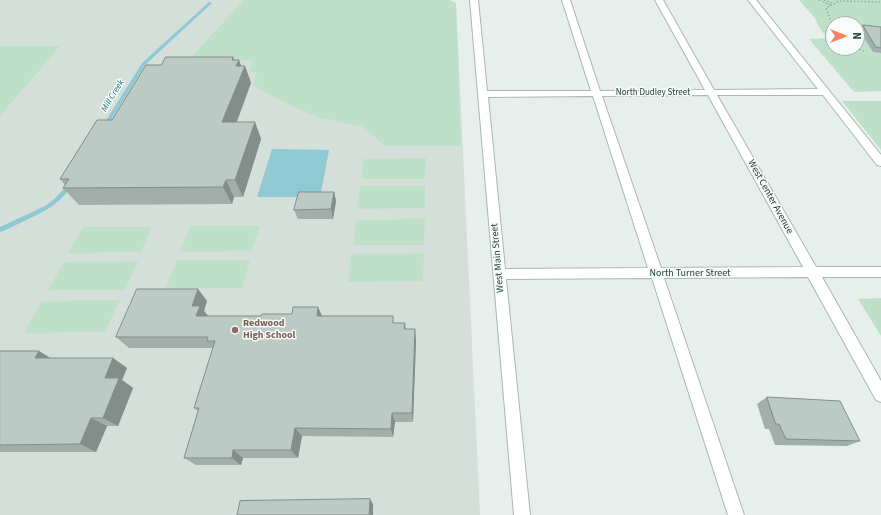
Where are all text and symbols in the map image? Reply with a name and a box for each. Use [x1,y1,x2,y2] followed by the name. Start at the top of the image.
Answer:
[825,16,865,56] north arrow
[849,32,864,40] text: N
[99,78,127,114] water label: Mill Creek
[616,88,690,98] street label: North Dudley Street
[745,158,795,236] street label: West Center Avenue
[489,223,507,293] street label: West Main Street
[650,268,730,280] street label: North Turner Street
[243,318,295,342] place label: Redwood High School
[230,325,240,335] marker: Redwood High School

